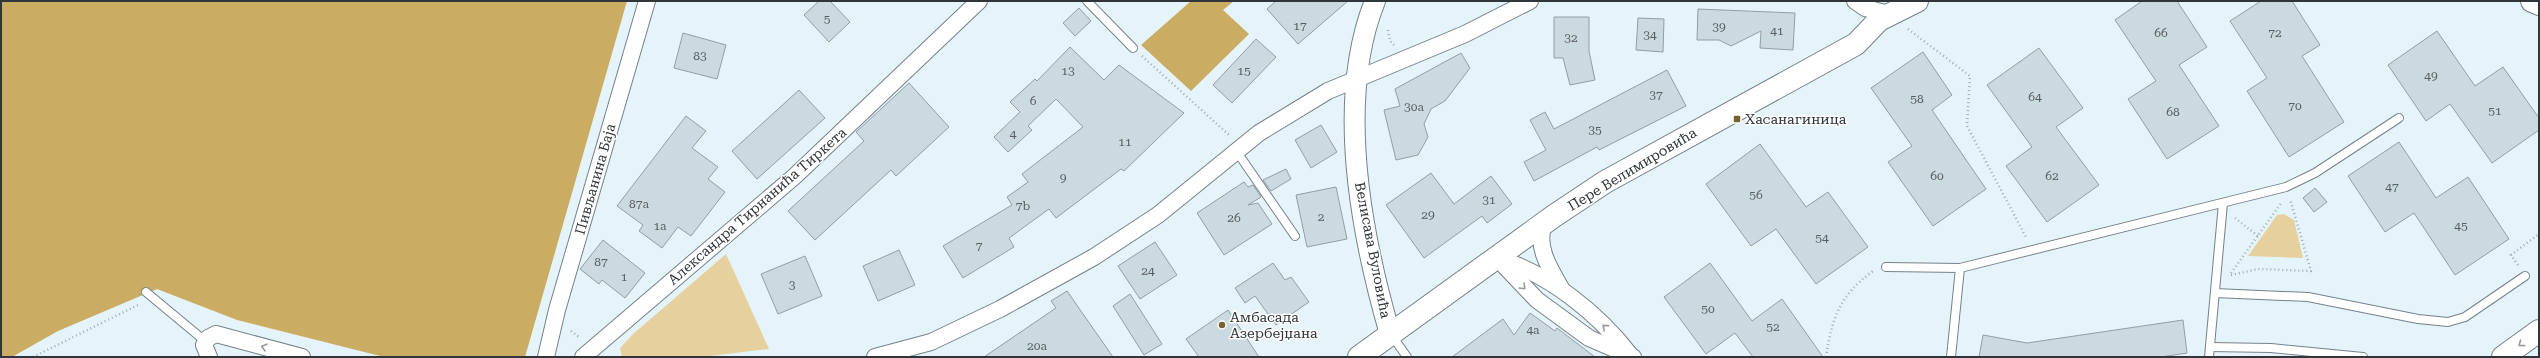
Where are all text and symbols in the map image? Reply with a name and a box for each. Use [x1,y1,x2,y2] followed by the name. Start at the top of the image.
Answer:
[824,12,831,26] house number: 5
[1293,19,1307,33] house number: 17
[1712,20,1726,34] house number: 39
[1770,24,1784,38] house number: 41
[2154,26,2168,40] house number: 66
[2268,26,2282,40] house number: 72
[1643,28,1657,42] house number: 34
[1564,31,1578,45] house number: 32
[693,49,707,63] house number: 83
[1061,64,1075,78] house number: 13
[1237,64,1251,78] house number: 15
[2424,69,2438,83] house number: 49
[1649,88,1663,102] house number: 37
[2028,90,2042,104] house number: 64
[1910,92,1924,106] house number: 58
[1030,94,1037,108] house number: 6
[2288,99,2302,113] house number: 70
[1404,100,1424,114] house number: 30a
[2488,104,2502,118] house number: 51
[2166,105,2180,119] house number: 68
[1745,111,1847,127] place label: Хасанагиница
[1732,114,1742,124] marker: Хасанагиница
[571,121,619,236] street label: Пивљанина Баја
[1588,123,1602,137] house number: 35
[665,124,850,288] street label: Александра Тирнанића Тиркета
[1565,124,1700,214] street label: Пере Велимировића
[1010,127,1017,141] house number: 4
[1118,135,1132,149] house number: 11
[1930,169,1944,183] house number: 60
[2045,169,2059,183] house number: 62
[1060,171,1067,185] house number: 9
[1352,180,1394,320] street label: Велисава Вуловића
[2385,180,2399,194] house number: 47
[1749,188,1763,202] house number: 56
[1482,193,1496,207] house number: 31
[629,197,649,211] house number: 87a
[1016,199,1030,213] house number: 7b
[1421,208,1435,222] house number: 29
[1318,210,1325,224] house number: 2
[1227,211,1241,225] house number: 26
[653,219,667,233] house number: 1a
[2454,219,2468,233] house number: 45
[1815,231,1829,245] house number: 54
[976,239,983,253] house number: 7
[594,255,608,269] house number: 87
[1141,264,1155,278] house number: 24
[621,270,628,284] house number: 1
[789,278,796,292] house number: 3
[1518,282,1526,289] one-way arrow
[1701,302,1715,316] house number: 50
[1230,309,1318,341] place label: Амбасада Азербејџана
[1217,320,1227,330] marker: Амбасада Азербејџана
[1766,320,1780,334] house number: 52
[1526,323,1540,337] house number: 4a
[1602,324,1610,332] one-way arrow
[1027,339,1047,353] house number: 20a
[2519,339,2526,346] one-way arrow
[261,343,268,351] one-way arrow

